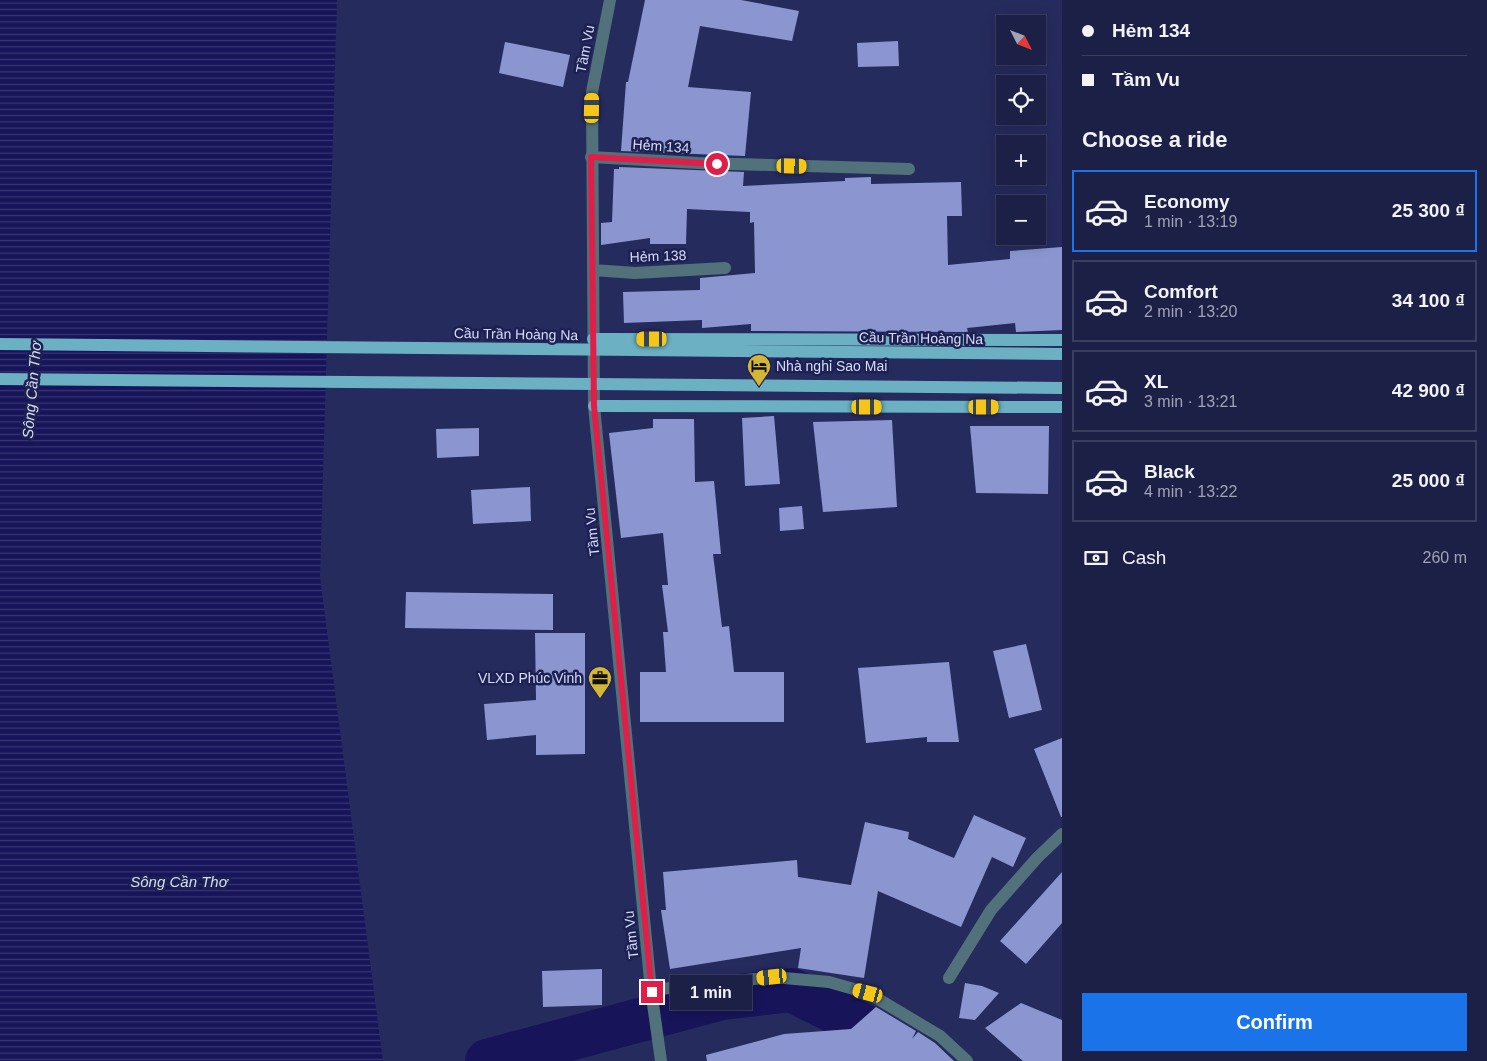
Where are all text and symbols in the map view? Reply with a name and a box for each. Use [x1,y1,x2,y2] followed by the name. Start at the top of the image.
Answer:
[996,15,1046,65] north arrow
[996,15,1046,245] map controls
[1112,20,1190,41] text: Hẻm 134
[573,24,597,74] street label: Tầm Vu
[1112,69,1180,90] text: Tầm Vu
[996,75,1046,125] button: locate
[584,93,599,123] car
[1082,127,1227,152] text: Choose a ride
[996,135,1046,185] button: +
[632,136,690,156] street label: Hẻm 134
[706,153,728,175] route start
[776,158,807,174] car
[1084,189,1129,234] icon: car
[1144,191,1230,212] text: Economy
[996,195,1046,245] button: −
[1392,200,1465,221] text: 25 300 ₫
[1144,213,1237,230] text: 1 min · 13:19
[629,247,687,265] street label: Hẻm 138
[1084,279,1129,324] icon: car
[1144,281,1218,302] text: Comfort
[1392,290,1465,311] text: 34 100 ₫
[1144,303,1237,320] text: 2 min · 13:20
[454,325,579,343] street label: Cầu Trần Hoàng Na
[859,329,984,347] street label: Cầu Trần Hoàng Na
[637,332,667,347] car
[19,339,44,439] water label: Sông Cần Thơ
[746,353,772,387] hotel icon: Nhà nghỉ Sao Mai
[776,358,887,374] place label: Nhà nghỉ Sao Mai
[1084,369,1129,414] icon: car
[1144,371,1168,392] text: XL
[1392,380,1465,401] text: 42 900 ₫
[1144,393,1237,410] text: 3 min · 13:21
[852,400,882,415] car
[969,400,999,415] car
[1084,459,1129,504] icon: car
[1144,461,1195,482] text: Black
[1392,470,1465,491] text: 25 000 ₫
[1144,483,1237,500] text: 4 min · 13:22
[582,507,602,557] street label: Tầm Vu
[1082,544,1110,572] icon: cash
[1122,547,1166,568] text: Cash
[1423,549,1467,566] text: 260 m
[587,665,613,699] office icon: VLXD Phúc Vinh
[478,670,582,686] place label: VLXD Phúc Vinh
[130,873,230,890] water label: Sông Cần Thơ
[621,910,641,960] street label: Tầm Vu
[756,968,787,986] car
[670,974,752,1010] callout: 1 min
[641,981,663,1003] route end
[851,982,884,1004] car
[690,984,732,1001] text: 1 min
[1082,993,1467,1051] button: Confirm

